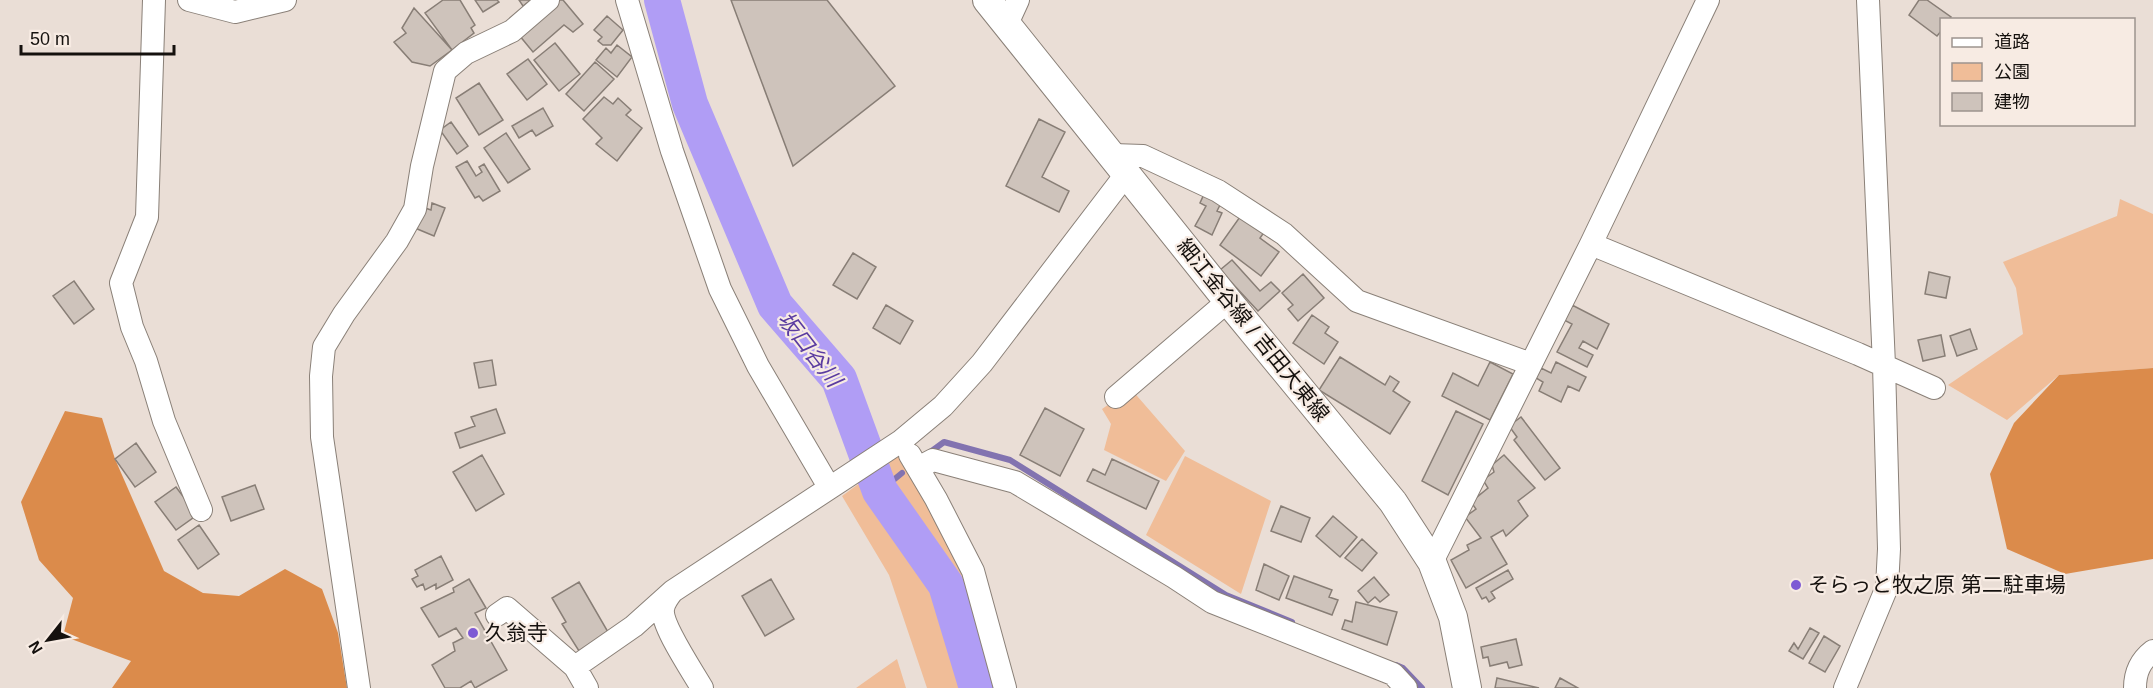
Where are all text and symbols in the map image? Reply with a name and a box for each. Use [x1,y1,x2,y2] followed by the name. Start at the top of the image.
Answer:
[21,18,174,56] scale bar
[1940,18,2135,126] legend
[30,29,70,49] text: 50 m
[1994,32,2030,52] text: 道路
[1994,62,2030,82] text: 公園
[1994,92,2030,112] text: 建物
[1173,234,1334,425] street label: 細江金谷線 / 吉田大東線
[773,307,848,393] water label: 坂口谷川
[1808,573,2066,596] place label: そらっと牧之原 第二駐車場
[1789,578,1803,592] marker: そらっと牧之原 第二駐車場
[18,610,78,670] north arrow
[485,621,548,644] place label: 久翁寺
[466,626,480,640] marker: 久翁寺
[25,638,46,657] text: N

